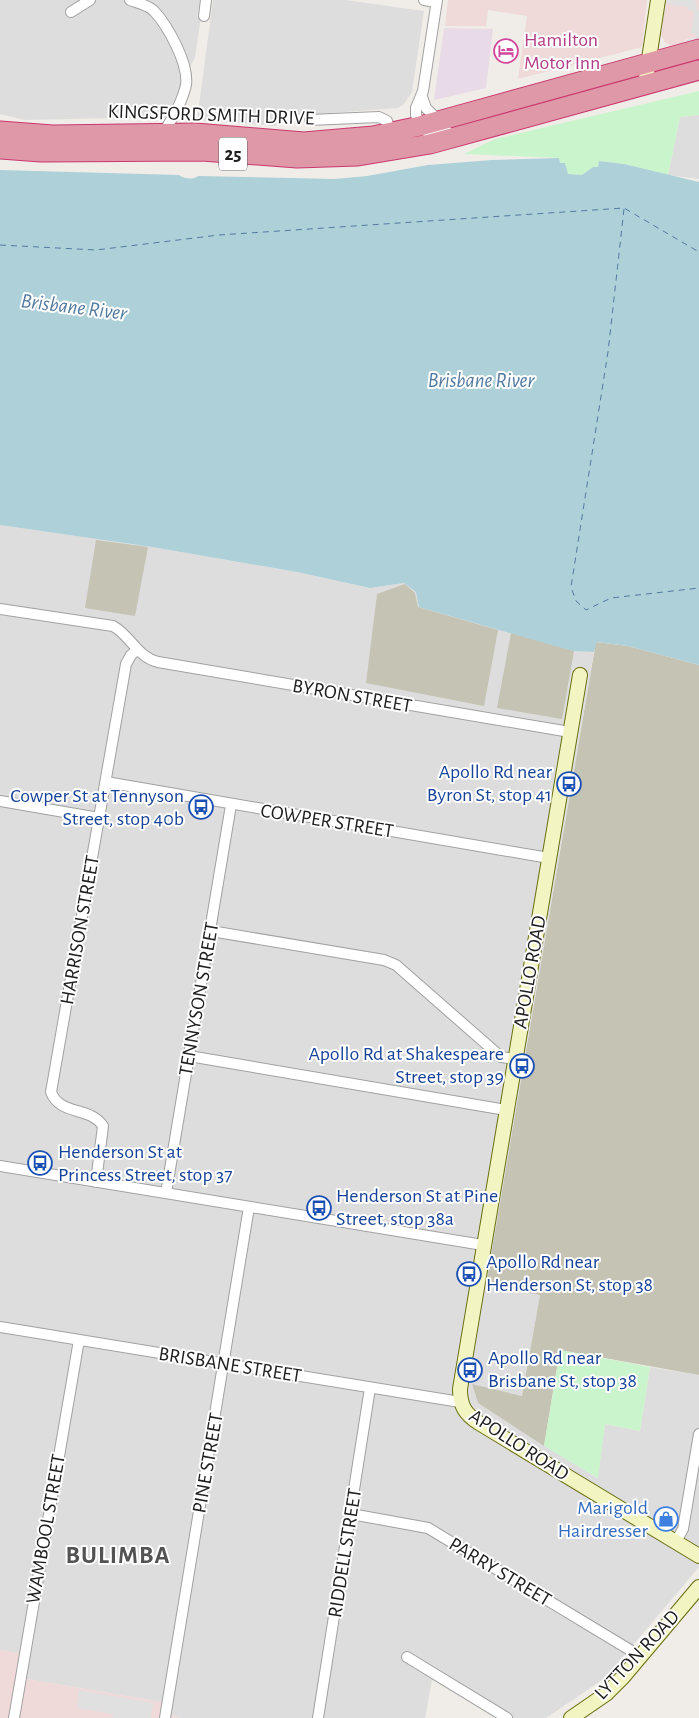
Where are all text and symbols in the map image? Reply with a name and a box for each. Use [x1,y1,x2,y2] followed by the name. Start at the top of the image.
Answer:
[524,30,600,73] place label: Hamilton Motor Inn
[493,38,519,64] hotel icon: Hamilton Motor Inn
[107,101,315,129] street label: KINGSFORD SMITH DRIVE
[219,138,247,170] road number: 25
[20,290,129,324] water label: Brisbane River
[428,370,535,391] water label: Brisbane River
[291,676,414,716] street label: BYRON STREET
[427,762,553,805] place label: Apollo Rd near Byron St, stop 41
[556,771,582,797] bus stop icon: Apollo Rd near Byron St, stop 41
[10,786,184,829] place label: Cowper St at Tennyson Street, stop 40b
[188,794,214,820] bus stop icon: Cowper St at Tennyson Street, stop 40b
[259,801,395,841] street label: COWPER STREET
[57,854,103,1006] street label: HARRISON STREET
[510,914,550,1030] street label: APOLLO ROAD
[176,920,222,1077] street label: TENNYSON STREET
[308,1044,504,1087] place label: Apollo Rd at Shakespeare Street, stop 39
[509,1053,535,1079] bus stop icon: Apollo Rd at Shakespeare Street, stop 39
[58,1142,232,1185] place label: Henderson St at Princess Street, stop 37
[27,1150,53,1176] bus stop icon: Henderson St at Princess Street, stop 37
[336,1186,498,1229] place label: Henderson St at Pine Street, stop 38a
[306,1195,332,1221] bus stop icon: Henderson St at Pine Street, stop 38a
[486,1252,653,1295] place label: Apollo Rd near Henderson St, stop 38
[456,1261,482,1287] bus stop icon: Apollo Rd near Henderson St, stop 38
[157,1344,303,1386] street label: BRISBANE STREET
[488,1348,637,1391] place label: Apollo Rd near Brisbane St, stop 38
[457,1357,483,1383] bus stop icon: Apollo Rd near Brisbane St, stop 38
[466,1405,572,1485] street label: APOLLO ROAD
[189,1411,227,1515] street label: PINE STREET
[23,1452,69,1605] street label: WAMBOOL STREET
[325,1487,365,1619] street label: RIDDELL STREET
[558,1498,649,1541] place label: Marigold Hairdresser
[653,1506,679,1532] shop icon: Marigold Hairdresser
[445,1534,555,1610] street label: PARRY STREET
[65,1543,171,1568] district label: BULIMBA
[591,1606,683,1704] street label: LYTTON ROAD

